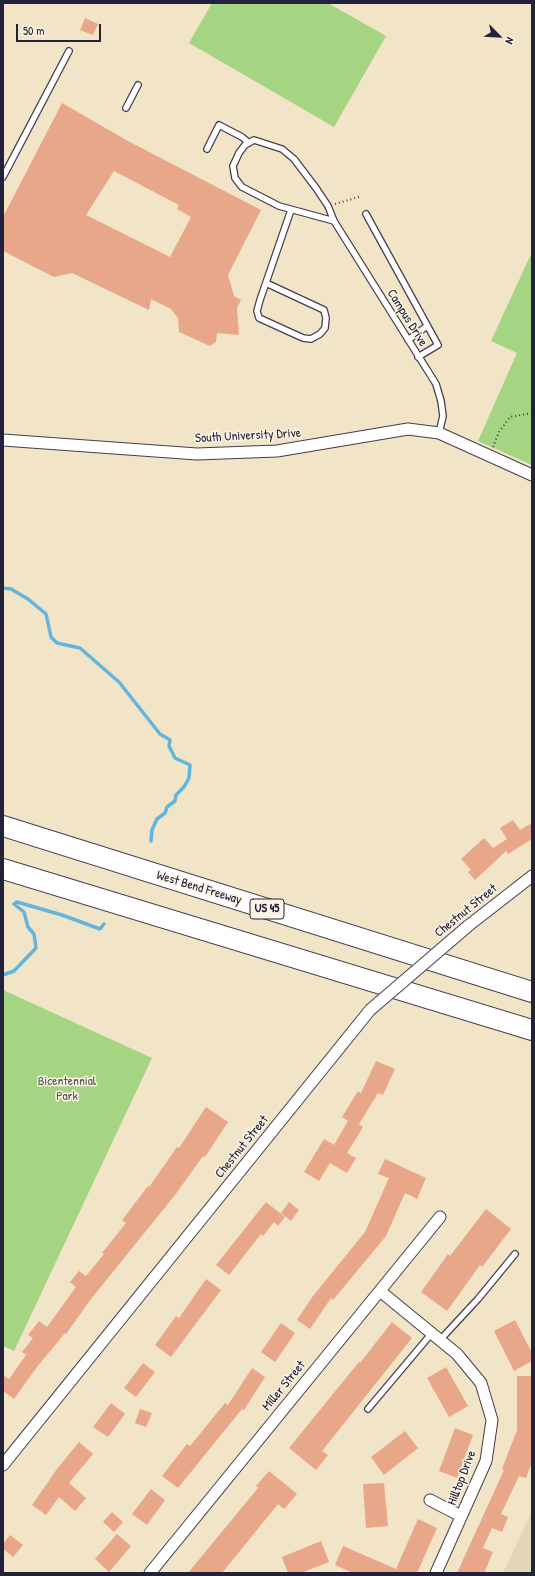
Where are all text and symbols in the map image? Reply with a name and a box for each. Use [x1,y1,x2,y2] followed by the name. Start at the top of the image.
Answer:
[18,16,103,42] scale bar
[479,16,519,56] north arrow
[23,22,44,39] text: 50 m
[502,35,518,46] text: N
[383,287,431,349] street label: Campus Drive
[195,425,301,447] street label: South University Drive
[155,868,243,908] street label: West Bend Freeway
[432,881,500,941] street label: Chestnut Street
[250,899,284,919] road number: US 45
[38,1074,96,1105] park label: Bicentennial Park
[212,1113,272,1181] street label: Chestnut Street
[259,1358,309,1414] street label: Miller Street
[444,1448,480,1508] street label: Hilltop Drive

